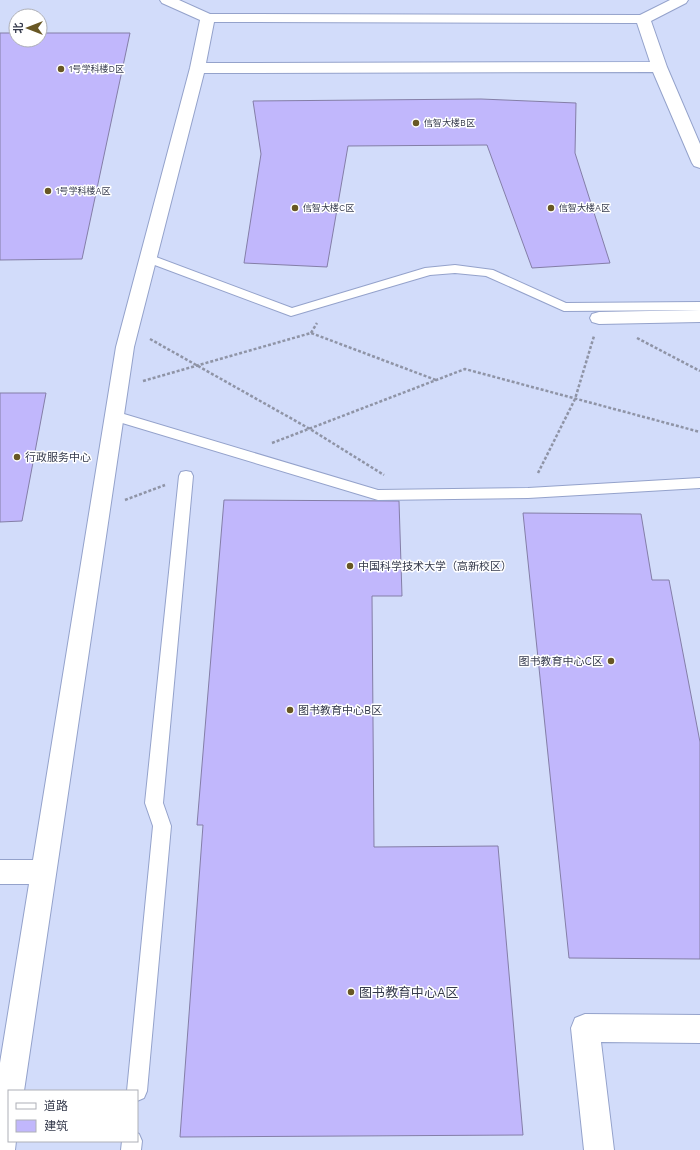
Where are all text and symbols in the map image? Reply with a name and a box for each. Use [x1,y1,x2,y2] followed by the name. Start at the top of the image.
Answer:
[8,8,48,48] north arrow
[12,23,25,34] text: 北
[56,64,66,74] marker: 1号学科楼D区
[69,64,124,74] place label: 1号学科楼D区
[411,118,421,128] marker: 信智大楼B区
[424,118,475,128] place label: 信智大楼B区
[43,186,53,196] marker: 1号学科楼A区
[56,186,110,196] place label: 1号学科楼A区
[290,203,300,213] marker: 信智大楼C区
[303,203,354,213] place label: 信智大楼C区
[546,203,556,213] marker: 信智大楼A区
[559,203,610,213] place label: 信智大楼A区
[25,451,91,464] place label: 行政服务中心
[12,452,22,462] marker: 行政服务中心
[358,560,512,573] place label: 中国科学技术大学（高新校区）
[345,561,355,571] marker: 中国科学技术大学（高新校区）
[518,655,603,668] place label: 图书教育中心C区
[606,656,616,666] marker: 图书教育中心C区
[298,704,382,717] place label: 图书教育中心B区
[285,705,295,715] marker: 图书教育中心B区
[359,985,459,1000] place label: 图书教育中心A区
[346,987,356,997] marker: 图书教育中心A区
[8,1090,138,1142] legend
[44,1099,68,1113] text: 道路
[44,1119,68,1133] text: 建筑

